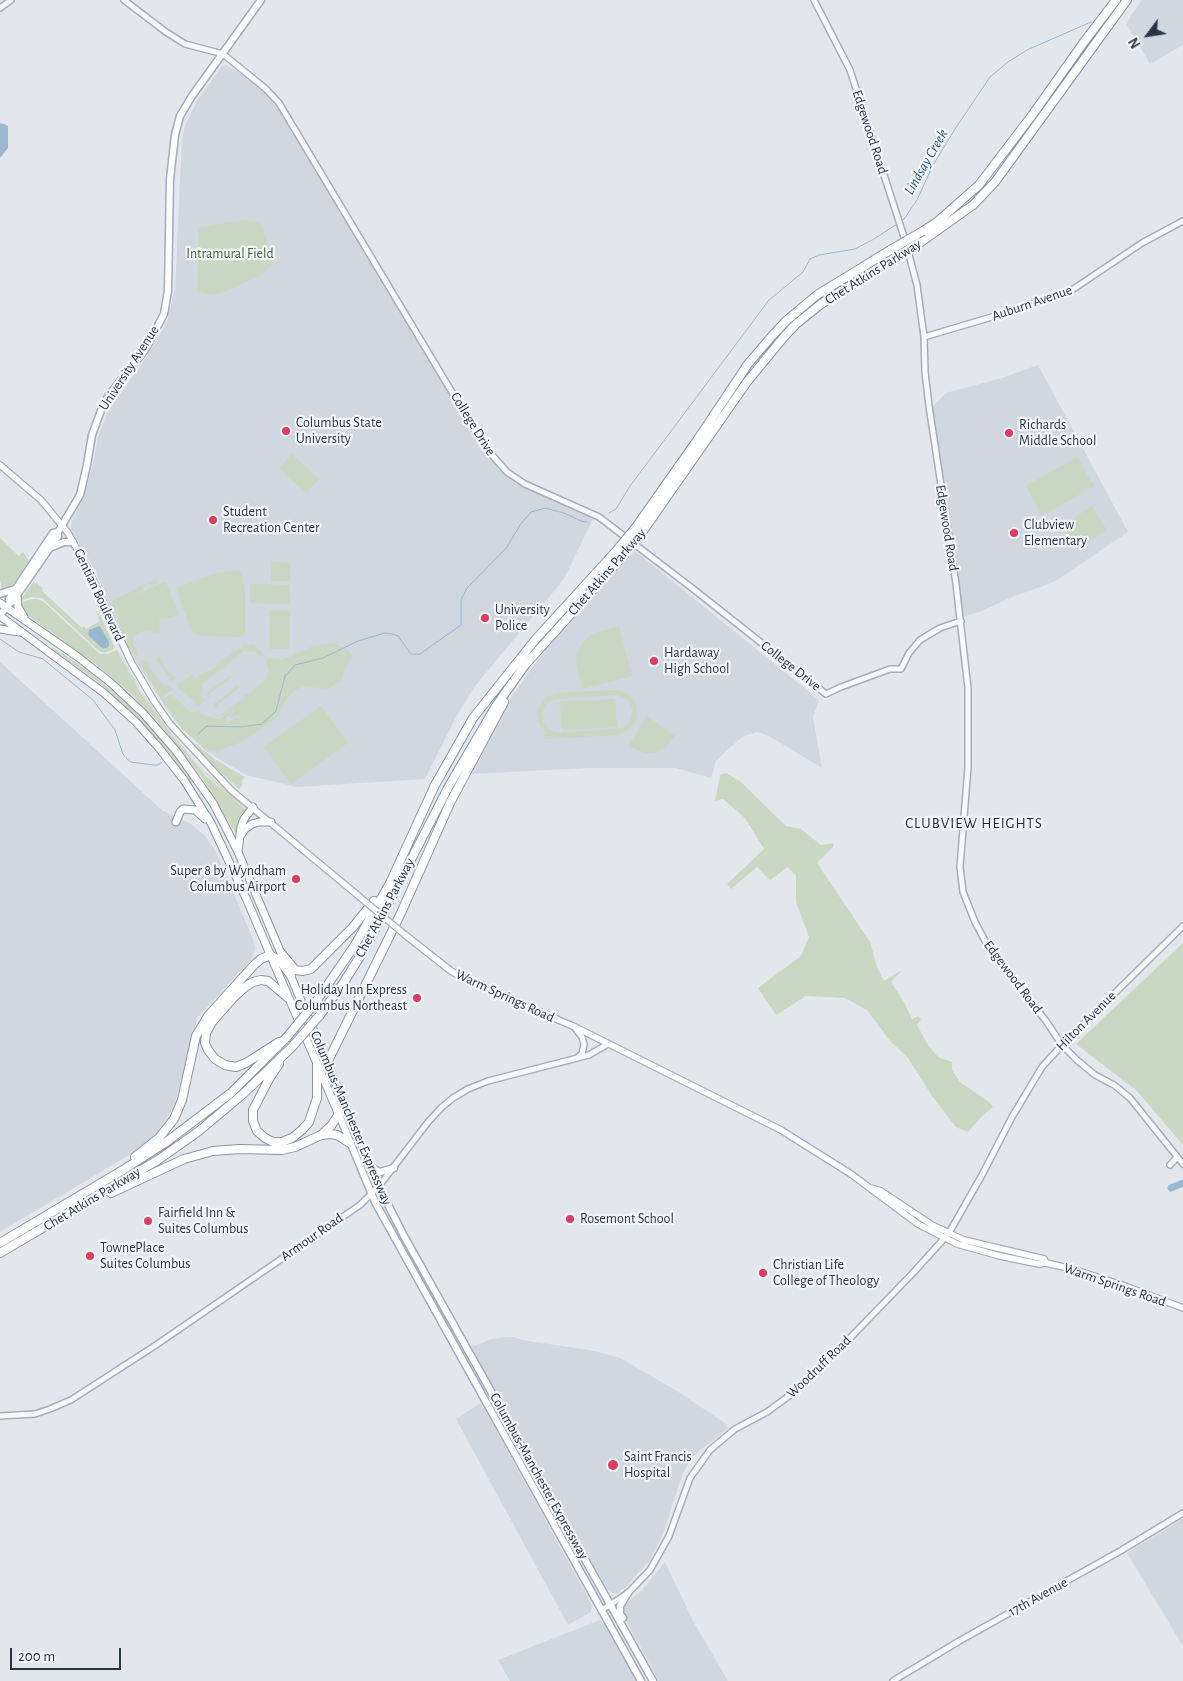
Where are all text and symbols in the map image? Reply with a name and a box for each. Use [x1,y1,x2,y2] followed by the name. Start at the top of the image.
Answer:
[1123,10,1173,60] north arrow
[1127,35,1144,51] text: N
[849,88,891,176] street label: Edgewood Road
[900,126,952,198] water label: Lindsay Creek
[822,236,924,308] street label: Chet Atkins Parkway
[186,246,274,262] park label: Intramural Field
[990,281,1074,325] street label: Auburn Avenue
[95,322,163,414] street label: University Avenue
[447,389,499,459] street label: College Drive
[296,415,382,448] place label: Columbus State University
[1019,417,1096,450] place label: Richards Middle School
[280,425,292,437] marker: Columbus State University
[1003,427,1015,439] marker: Richards Middle School
[932,484,962,572] street label: Edgewood Road
[223,504,319,536] place label: Student Recreation Center
[207,514,219,526] marker: Student Recreation Center
[1024,517,1087,550] place label: Clubview Elementary
[565,525,649,619] street label: Chet Atkins Parkway
[1008,527,1020,539] marker: Clubview Elementary
[70,546,128,644] street label: Gentian Boulevard
[495,602,550,634] place label: University Police
[479,612,491,624] marker: University Police
[758,637,824,695] street label: College Drive
[664,645,730,678] place label: Hardaway High School
[648,655,660,667] marker: Hardaway High School
[903,814,1045,832] district label: CLUBVIEW HEIGHTS
[352,855,418,961] street label: Chet Atkins Parkway
[170,863,286,896] place label: Super 8 by Wyndham Columbus Airport
[290,873,302,885] marker: Super 8 by Wyndham Columbus Airport
[980,937,1046,1017] street label: Edgewood Road
[453,966,557,1026] street label: Warm Springs Road
[295,982,407,1014] place label: Holiday Inn Express Columbus Northeast
[1053,988,1119,1054] street label: Hilton Avenue
[411,992,423,1004] marker: Holiday Inn Express Columbus Northeast
[307,1028,395,1208] street label: Columbus-Manchester Expressway
[40,1163,144,1235] street label: Chet Atkins Parkway
[158,1205,248,1238] place label: Fairfield Inn & Suites Columbus
[278,1209,346,1265] street label: Armour Road
[580,1211,674,1227] place label: Rosemont School
[564,1213,576,1225] marker: Rosemont School
[142,1215,154,1227] marker: Fairfield Inn & Suites Columbus
[100,1240,190,1272] place label: TownePlace Suites Columbus
[84,1250,96,1262] marker: TownePlace Suites Columbus
[773,1257,879,1290] place label: Christian Life College of Theology
[1062,1260,1168,1310] street label: Warm Springs Road
[757,1267,769,1279] marker: Christian Life College of Theology
[783,1332,855,1402] street label: Woodruff Road
[486,1390,592,1562] street label: Columbus-Manchester Expressway
[624,1449,692,1481] place label: Saint Francis Hospital
[606,1458,620,1472] marker: Saint Francis Hospital
[1005,1574,1071,1620] street label: 17th Avenue
[12,1638,124,1670] scale bar
[18,1649,55,1664] text: 200 m

